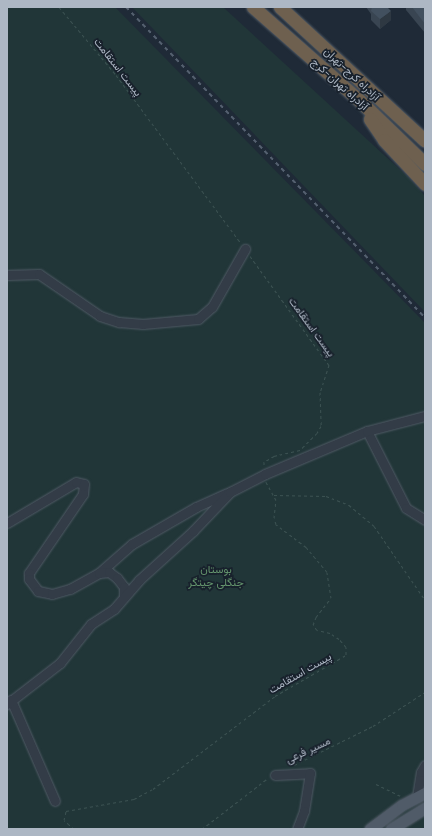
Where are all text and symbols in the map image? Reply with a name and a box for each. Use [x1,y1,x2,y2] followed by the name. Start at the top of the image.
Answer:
[91,35,145,99] street label: پیست استقامت
[321,45,383,103] street label: آزادراه کرج-تهران
[309,55,371,113] street label: آزادراه تهران-کرج
[286,295,338,359] street label: پیست استقامت
[188,563,244,589] park label: بوستان جنگلی چیتگر
[266,650,334,696] street label: پیست استقامت
[283,734,333,766] street label: مسیر فرعی

